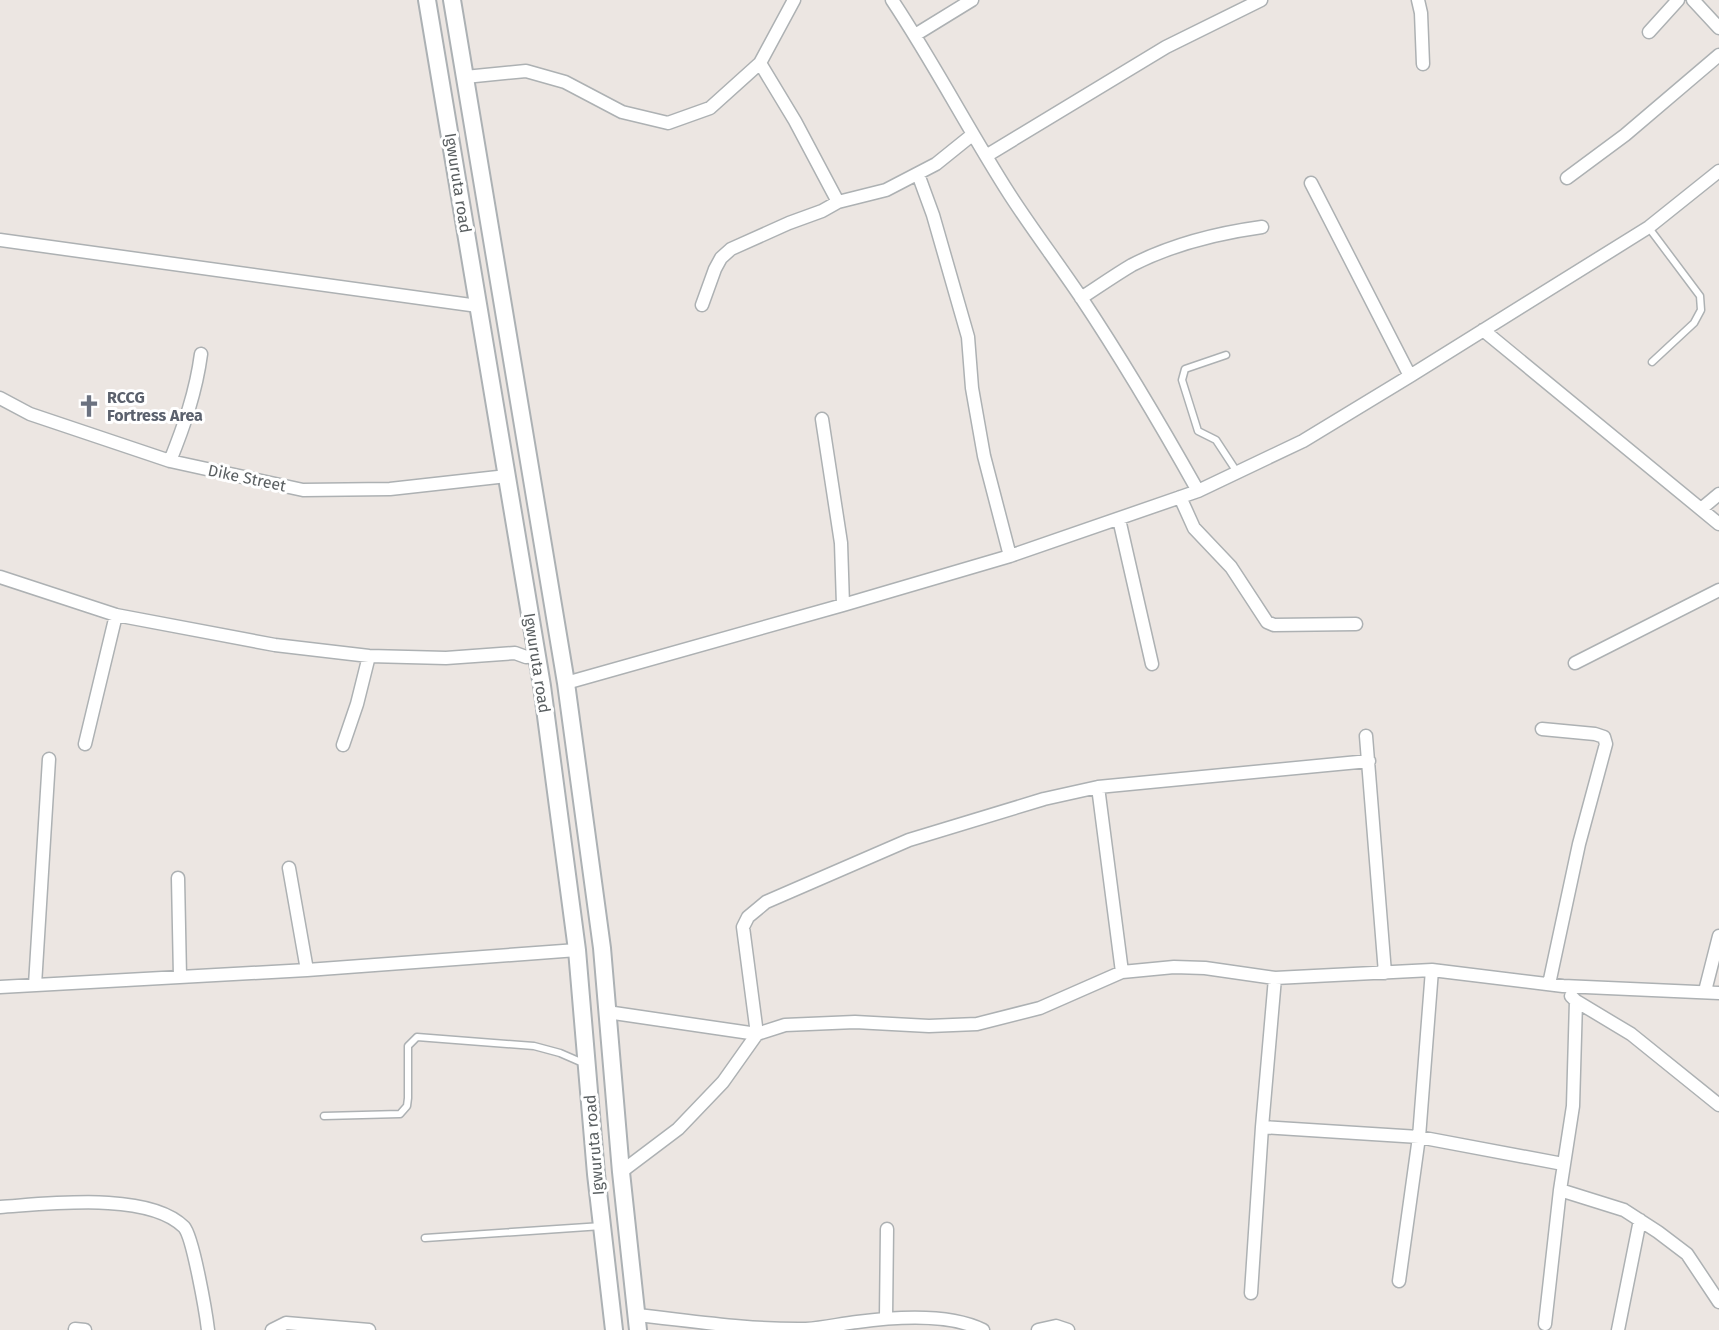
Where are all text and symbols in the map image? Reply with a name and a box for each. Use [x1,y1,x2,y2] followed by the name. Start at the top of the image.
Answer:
[441,132,475,234] street label: Igwuruta road
[107,388,203,425] place label: RCCG Fortress Area
[76,393,102,419] church icon: RCCG Fortress Area
[206,460,288,496] street label: Dike Street
[520,612,554,714] street label: Igwuruta road
[580,1094,608,1196] street label: Igwuruta road

